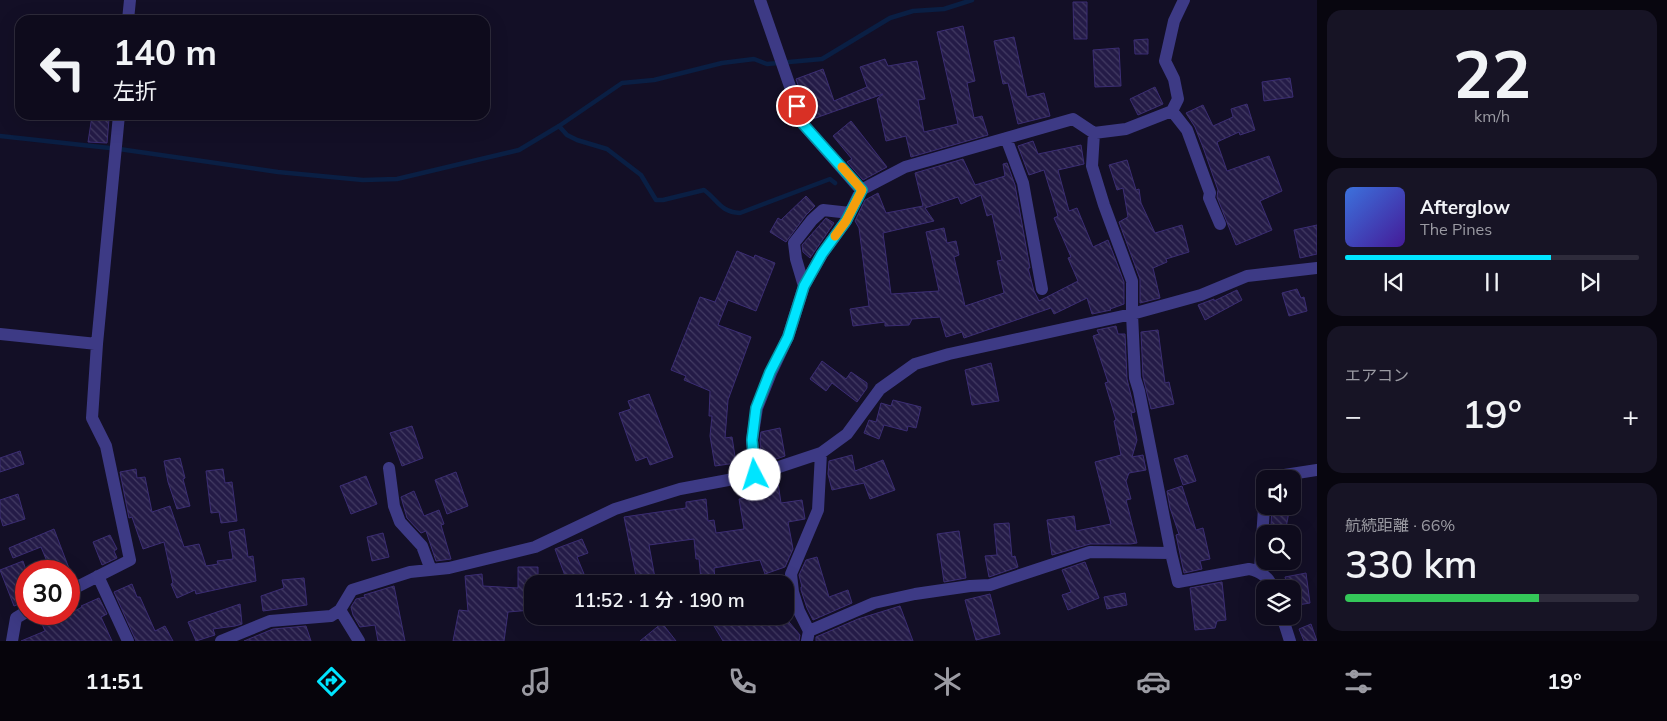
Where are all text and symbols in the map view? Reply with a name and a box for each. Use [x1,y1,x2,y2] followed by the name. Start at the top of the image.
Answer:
[113,30,217,74] text: 140 m
[1453,33,1531,114] text: 22
[30,35,95,100] icon: left
[113,77,157,105] text: 左折
[776,85,818,127] pin
[783,92,811,120] icon: arrive
[1474,106,1510,126] text: km/h
[1420,195,1510,219] text: Afterglow
[1420,219,1492,239] text: The Pines
[1380,268,1408,296] icon: previous
[1478,268,1506,296] icon: pause
[1576,268,1604,296] icon: next
[1345,365,1409,385] text: エアコン
[1462,390,1522,438] text: 19°
[1345,398,1362,433] text: −
[1622,398,1639,433] text: +
[728,448,780,500] position arrow
[1256,470,1301,625] map controls
[1256,470,1301,515] button: sound
[1345,515,1455,535] text: 航続距離 · 66%
[1256,525,1301,570] button: search
[1345,540,1478,588] text: 330 km
[15,560,80,625] speed limit sign: 30
[1256,580,1301,625] button: layers
[573,588,745,612] text: 11:52 · 1 分 · 190 m
[314,664,349,699] icon: directions
[519,664,554,699] icon: music
[725,664,760,699] icon: phone
[930,664,965,699] icon: climate
[1136,664,1171,699] icon: car
[1341,664,1376,699] icon: filters
[85,667,144,695] text: 11:51
[1547,667,1582,695] text: 19°

